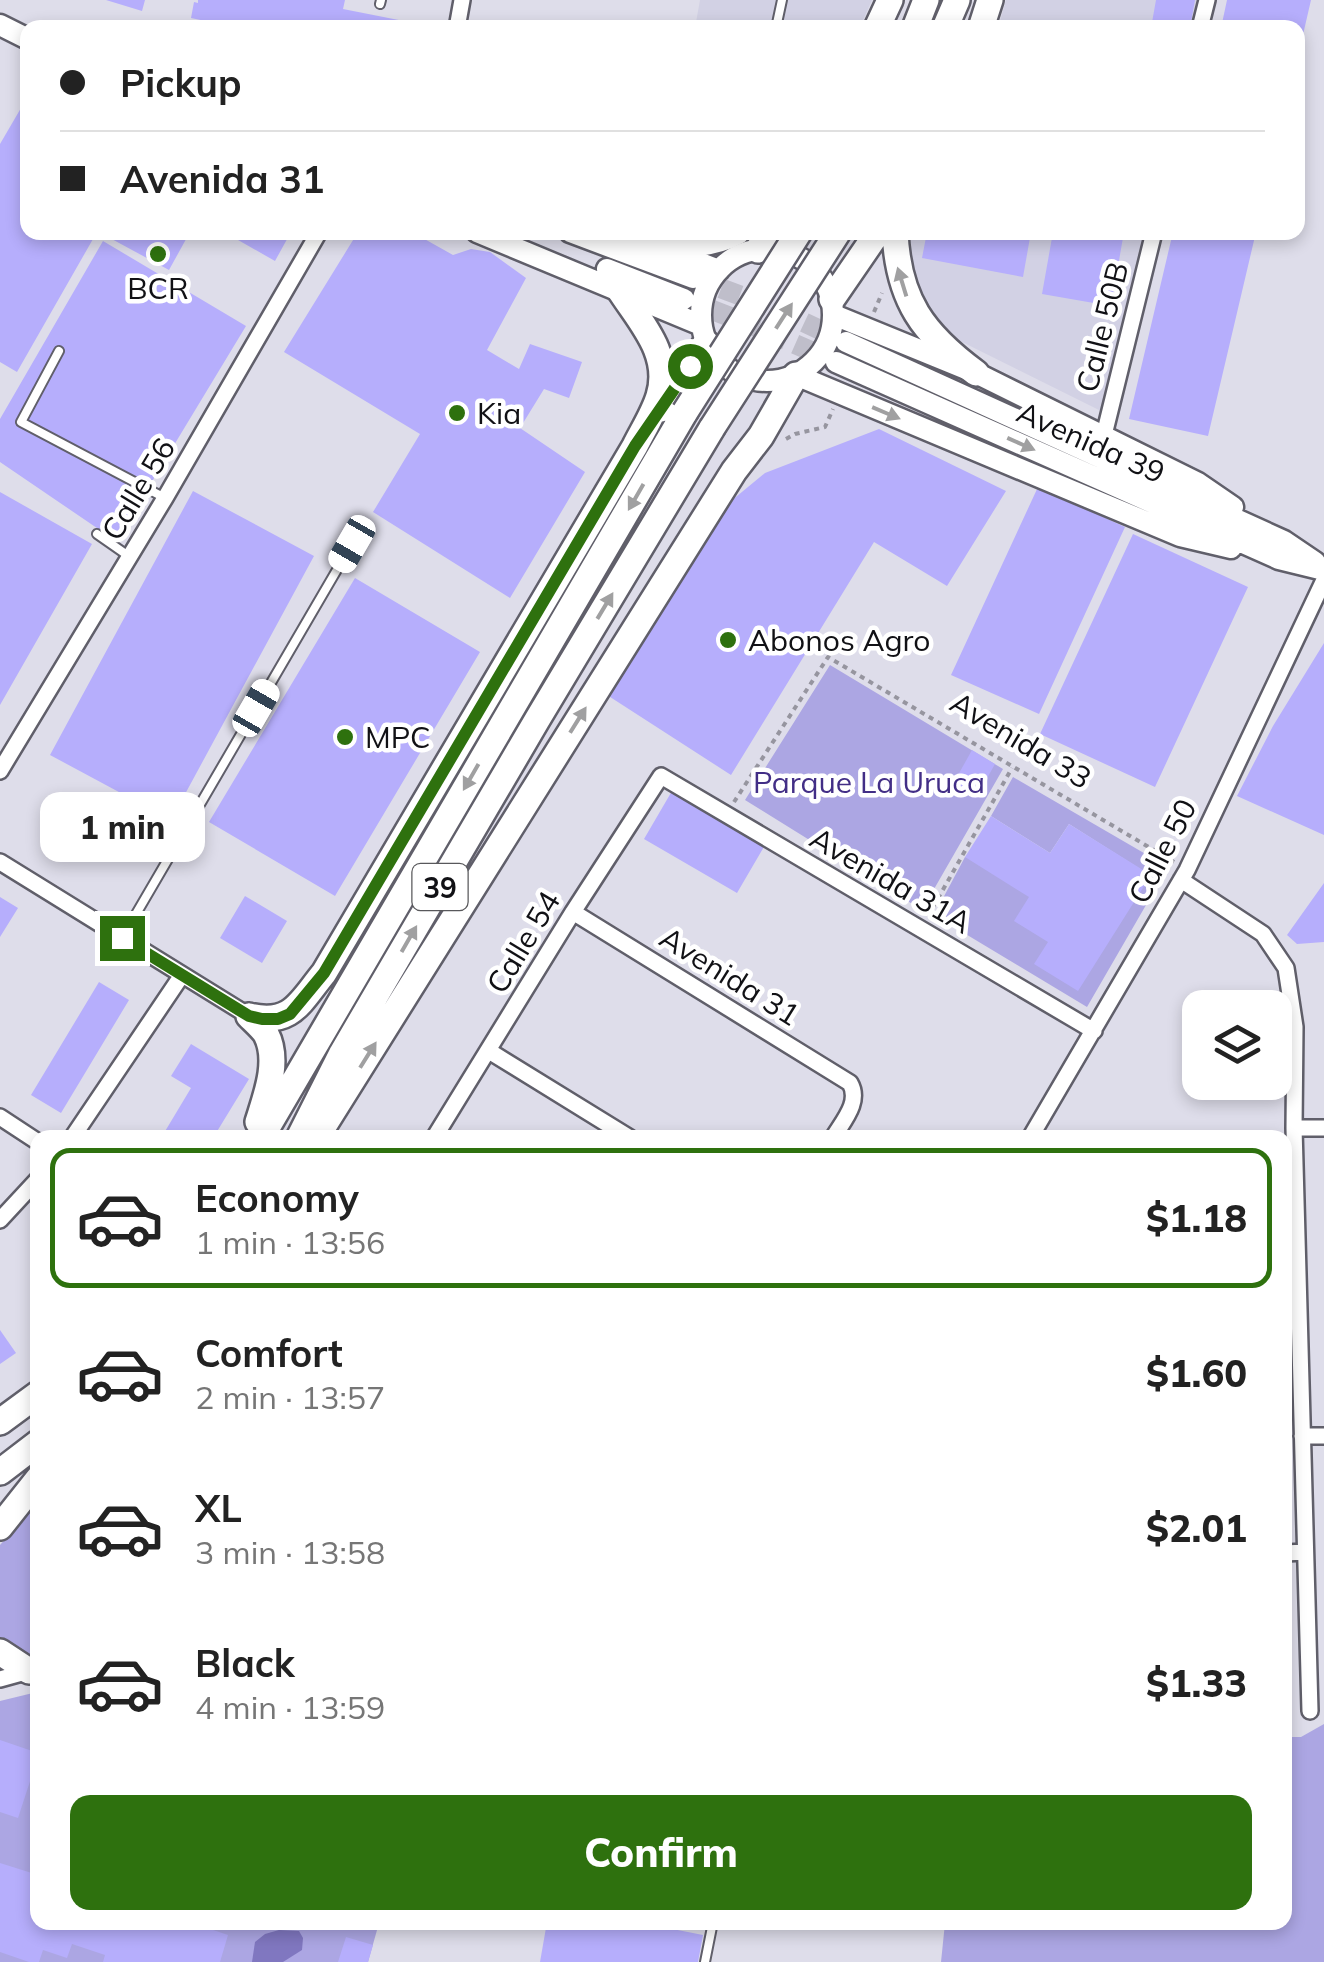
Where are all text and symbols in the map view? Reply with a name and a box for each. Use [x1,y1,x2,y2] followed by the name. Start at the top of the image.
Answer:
[120,59,242,107] text: Pickup
[120,155,325,203] text: Avenida 31
[147,243,169,265] marker: BCR
[1067,258,1137,396] street label: Calle 50B
[894,266,909,297] one-way arrow
[127,269,189,307] place label: BCR
[774,303,793,330] one-way arrow
[668,344,713,389] route start
[1011,393,1171,491] street label: Avenida 39
[477,394,521,432] place label: Kia
[446,402,468,424] marker: Kia
[871,405,901,421] one-way arrow
[93,431,183,547] street label: Calle 56
[1006,436,1036,452] one-way arrow
[628,482,645,511] one-way arrow
[324,511,380,577] car
[596,592,613,620] one-way arrow
[748,621,930,659] place label: Abonos Agro
[717,629,739,651] marker: Abonos Agro
[228,675,284,741] car
[944,683,1098,797] street label: Avenida 33
[569,706,586,734] one-way arrow
[365,718,431,756] place label: MPC
[334,726,356,748] marker: MPC
[463,763,481,791] one-way arrow
[753,763,985,801] park label: Parque La Uruca
[1120,792,1204,910] street label: Calle 50
[39,793,204,863] callout: 1 min
[80,807,165,847] text: 1 min
[804,819,978,941] street label: Avenida 31A
[412,864,468,910] road number: 39
[478,884,568,1000] street label: Calle 54
[100,916,145,961] route end
[653,918,807,1034] street label: Avenida 31
[400,925,417,953] one-way arrow
[1182,990,1292,1100] map controls
[1182,990,1292,1100] button: layers
[359,1041,376,1069] one-way arrow
[75,1173,165,1263] icon: car
[195,1174,359,1222] text: Economy
[1146,1194,1247,1242] text: $1.18
[195,1222,385,1262] text: 1 min · 13:56
[75,1328,165,1418] icon: car
[195,1329,343,1377] text: Comfort
[1146,1349,1247,1397] text: $1.60
[195,1377,385,1417] text: 2 min · 13:57
[75,1483,165,1573] icon: car
[195,1484,242,1532] text: XL
[1146,1504,1247,1552] text: $2.01
[195,1532,385,1572] text: 3 min · 13:58
[75,1638,165,1728] icon: car
[195,1639,295,1687] text: Black
[1146,1659,1247,1707] text: $1.33
[195,1687,385,1727] text: 4 min · 13:59
[70,1795,1252,1910] button: Confirm

